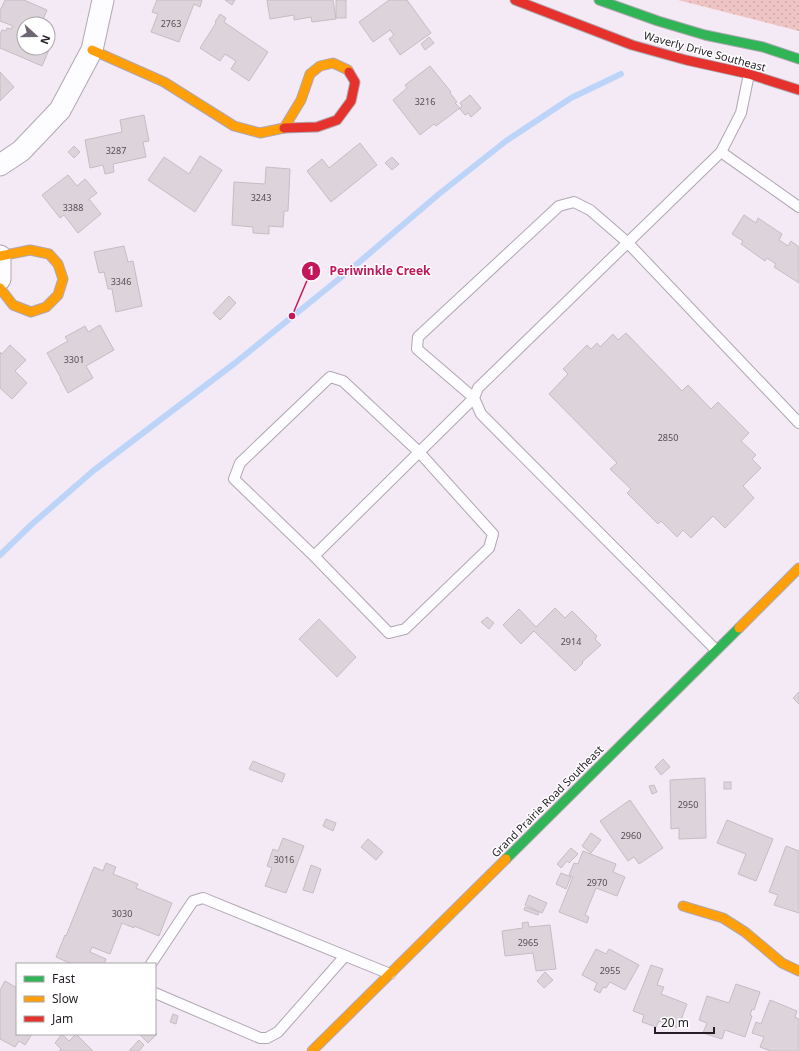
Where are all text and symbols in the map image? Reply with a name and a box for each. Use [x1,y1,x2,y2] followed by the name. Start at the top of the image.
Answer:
[16,16,56,56] north arrow
[161,17,181,30] house number: 2763
[642,27,768,75] street label: Waverly Drive Southeast
[37,33,54,47] text: N
[415,95,435,108] house number: 3216
[106,144,126,157] house number: 3287
[251,191,271,204] house number: 3243
[63,201,83,214] house number: 3388
[301,259,438,283] callout: Periwinkle Creek
[308,262,314,279] text: 1
[329,262,431,279] text: Periwinkle Creek
[111,275,131,288] house number: 3346
[64,353,84,366] house number: 3301
[658,431,678,444] house number: 2850
[561,635,581,648] house number: 2914
[488,742,606,860] street label: Grand Prairie Road Southeast
[678,798,698,811] house number: 2950
[621,829,641,842] house number: 2960
[274,853,294,866] house number: 3016
[587,876,607,889] house number: 2970
[112,907,132,920] house number: 3030
[518,936,538,949] house number: 2965
[16,963,156,1035] legend
[600,964,620,977] house number: 2955
[52,970,76,987] text: Fast
[52,990,79,1007] text: Slow
[655,1009,714,1035] scale bar
[51,1010,73,1027] text: Jam
[661,1014,689,1031] text: 20 m

